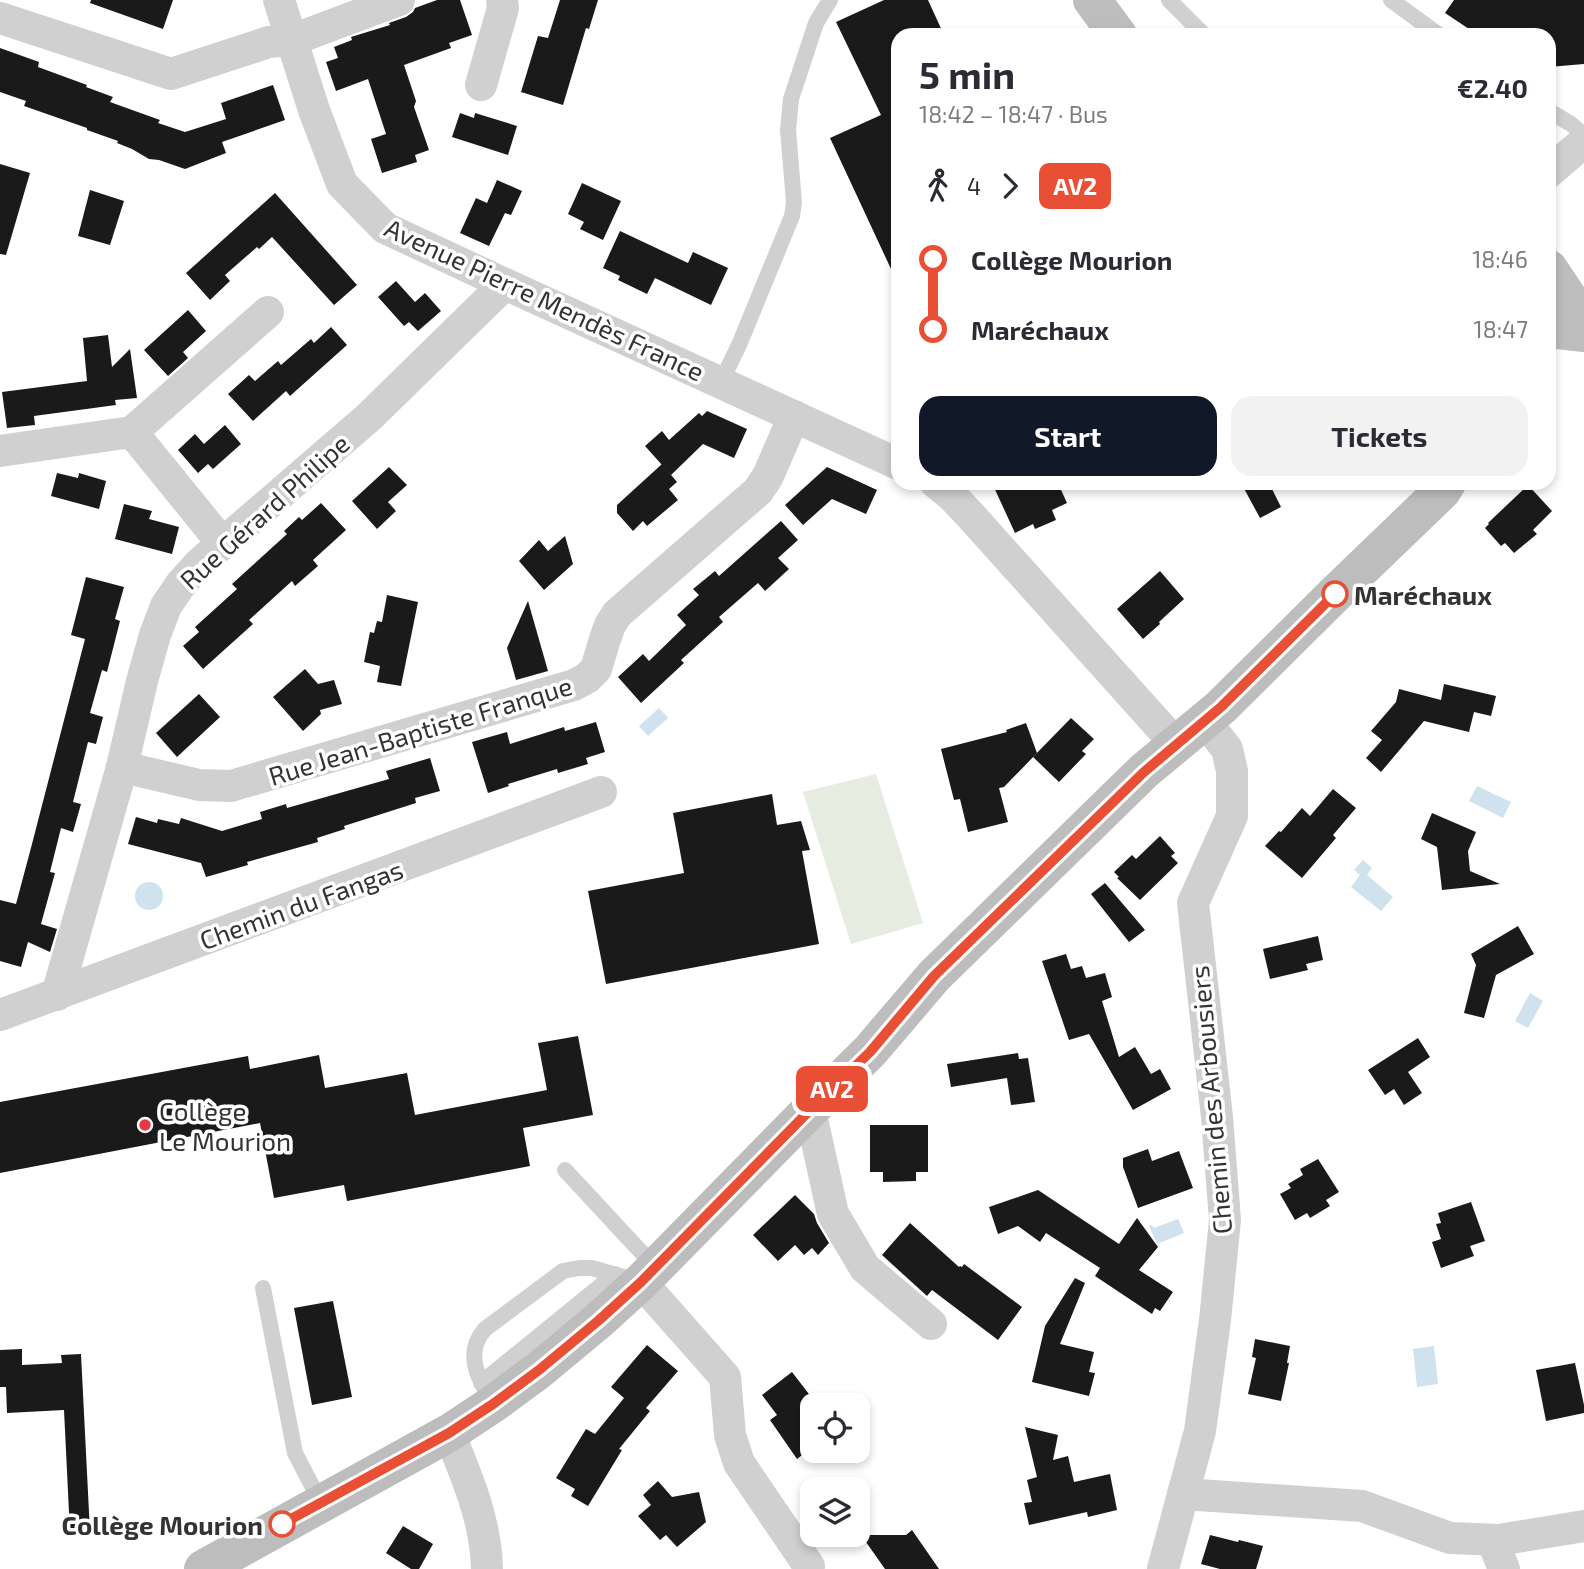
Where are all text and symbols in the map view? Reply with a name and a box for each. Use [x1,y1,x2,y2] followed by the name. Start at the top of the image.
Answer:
[919,51,1015,97] text: 5 min
[1457,72,1528,103] text: €2.40
[919,100,1108,128] text: 18:42 – 18:47 · Bus
[919,167,957,205] icon: walk
[991,167,1029,205] icon: forward
[1053,171,1097,200] text: AV2
[967,172,981,200] text: 4
[381,211,709,387] street label: Avenue Pierre Mendès France
[971,244,1172,275] text: Collège Mourion
[1472,245,1528,273] text: 18:46
[971,314,1109,345] text: Maréchaux
[1474,315,1528,343] text: 18:47
[919,396,1217,476] button: Start
[1231,396,1528,476] button: Tickets
[173,427,355,595] street label: Rue Gérard Philipe
[1354,579,1492,610] place label: Maréchaux
[1322,581,1348,607] marker: Maréchaux
[265,669,575,791] street label: Rue Jean-Baptiste Franque
[195,853,407,955] street label: Chemin du Fangas
[1183,964,1237,1236] street label: Chemin des Arbousiers
[792,1066,872,1112] line badge: AV2
[810,1074,854,1103] text: AV2
[159,1095,291,1156] place label: Collège Le Mourion
[137,1117,153,1133] marker: Collège Le Mourion
[800,1393,870,1547] map controls
[800,1393,870,1463] button: locate
[800,1477,870,1547] button: layers
[62,1509,263,1540] place label: Collège Mourion
[269,1511,295,1537] marker: Collège Mourion

